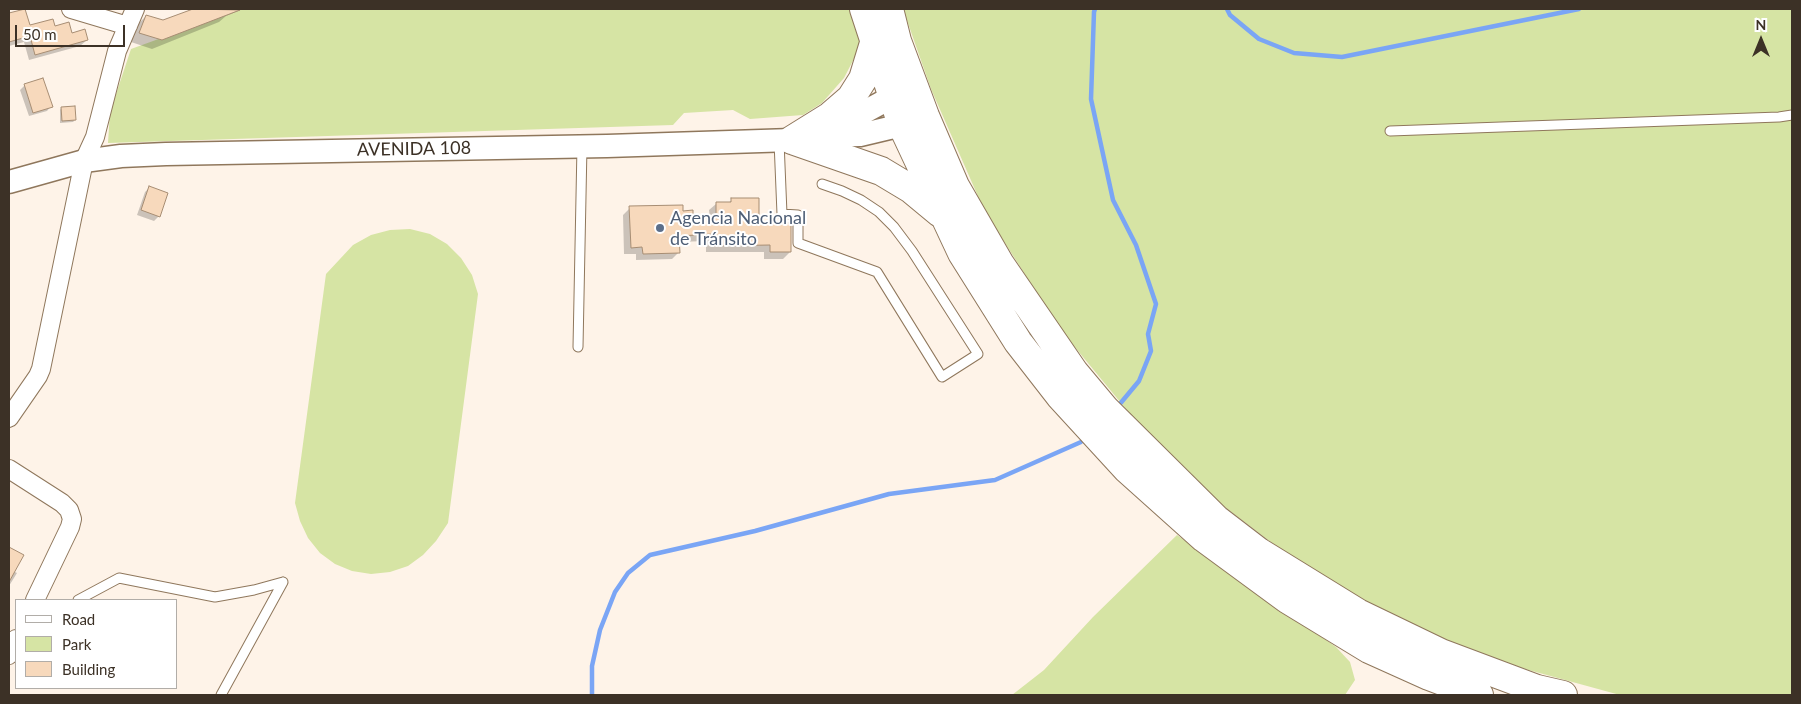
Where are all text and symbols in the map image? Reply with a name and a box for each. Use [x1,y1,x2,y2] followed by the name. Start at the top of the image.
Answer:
[18,15,128,47] scale bar
[1736,15,1786,65] north arrow
[1756,16,1766,33] text: N
[23,25,57,43] text: 50 m
[357,137,471,161] street label: AVENIDA 108
[670,207,806,250] place label: Agencia Nacional de Tránsito
[654,222,666,234] marker: Agencia Nacional de Tránsito
[15,599,178,689] legend
[62,610,95,628] text: Road
[62,635,91,653] text: Park
[62,660,115,678] text: Building

